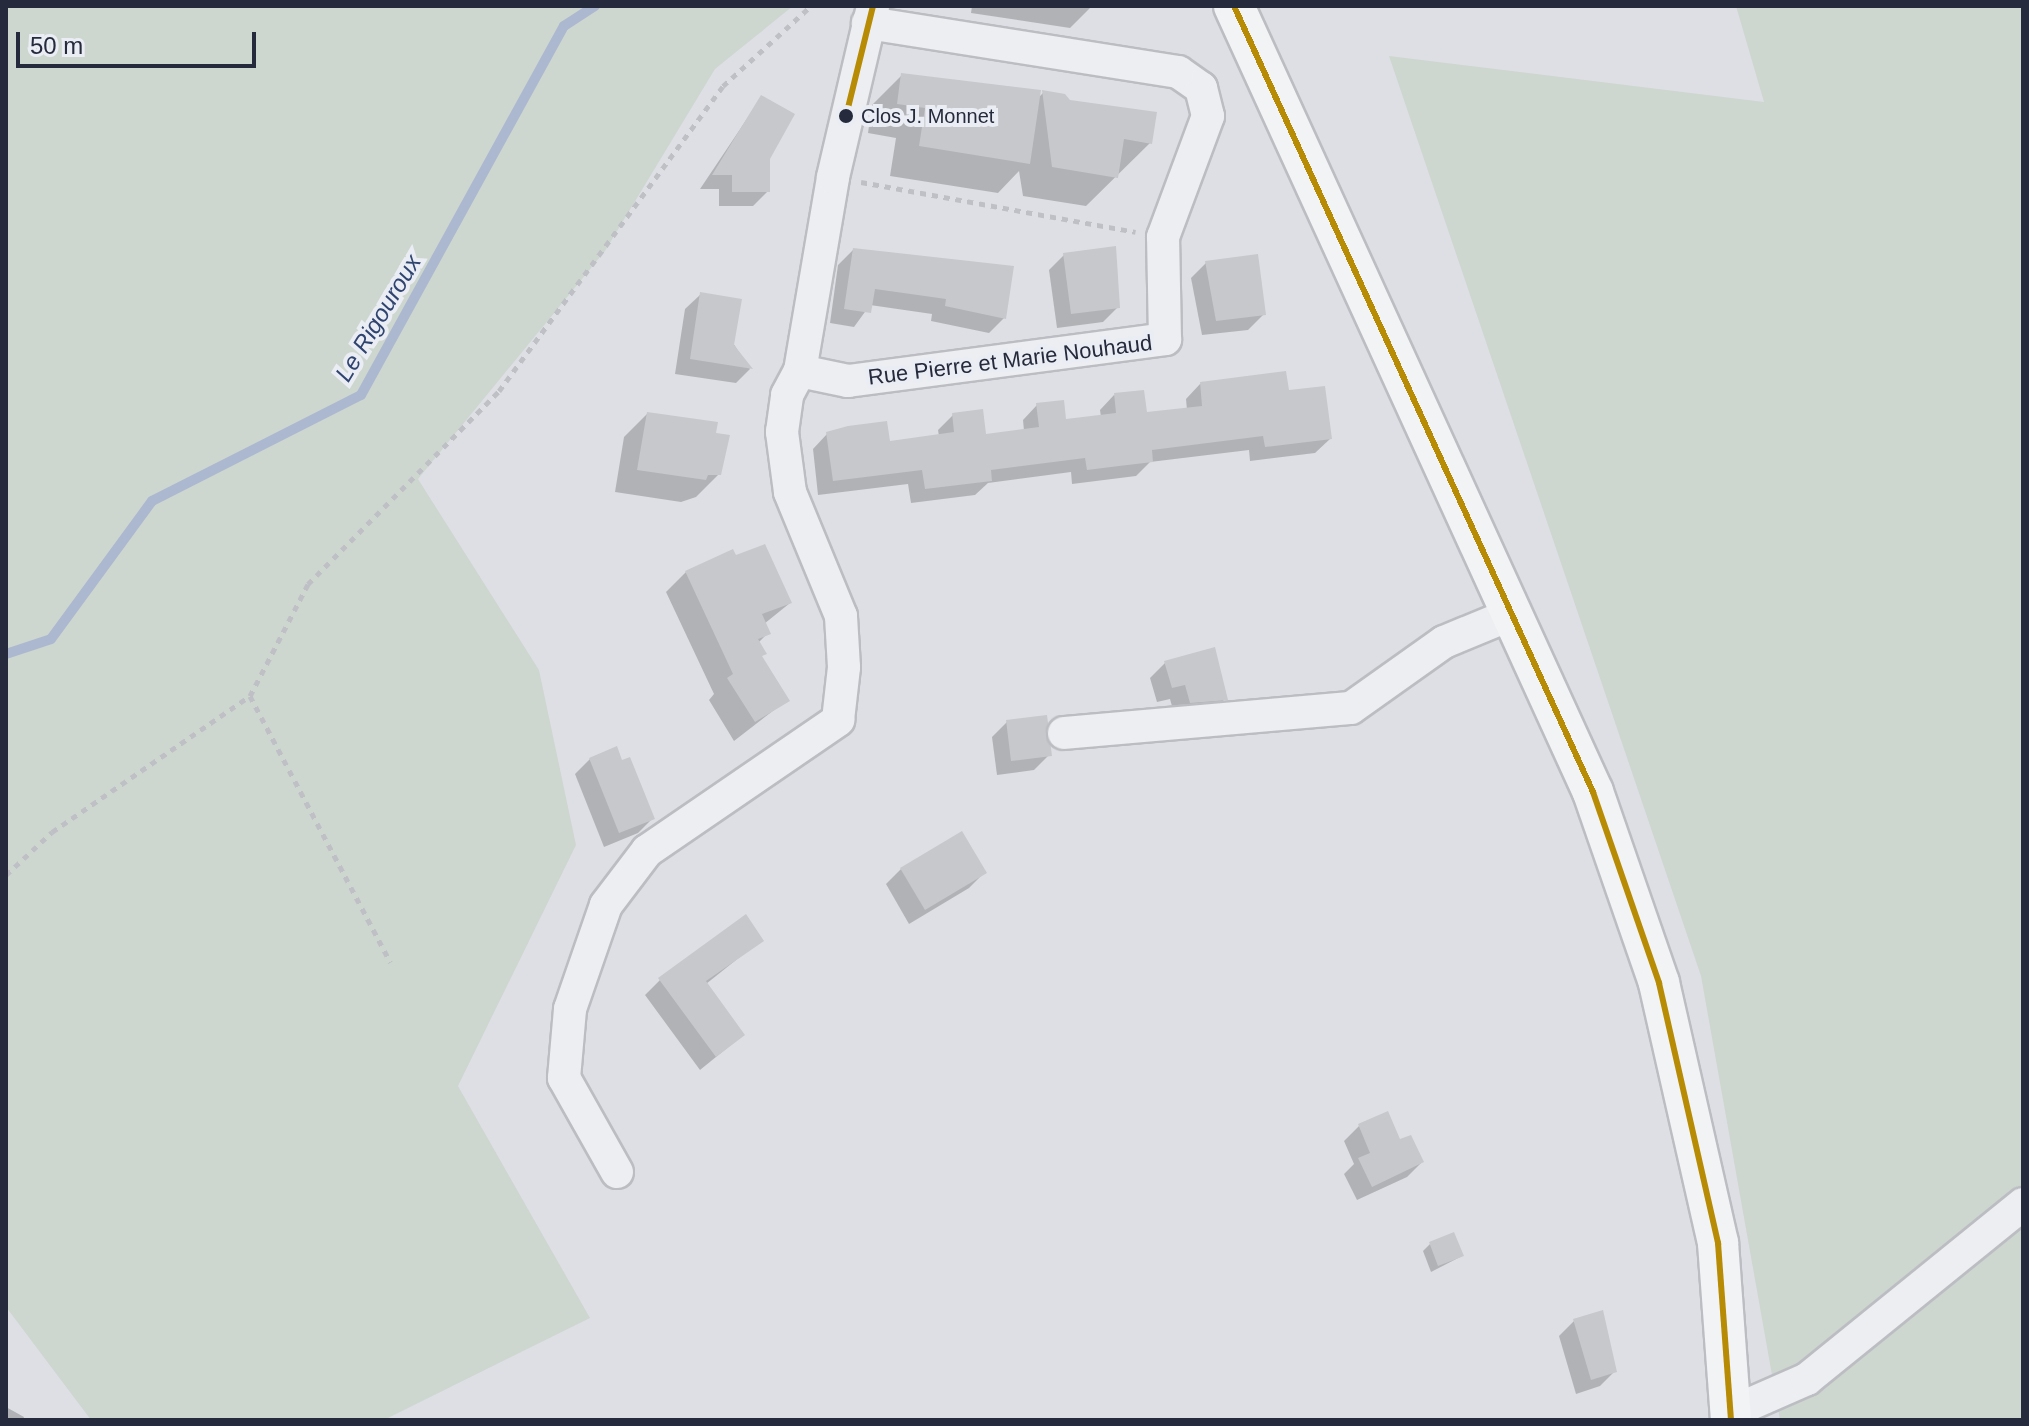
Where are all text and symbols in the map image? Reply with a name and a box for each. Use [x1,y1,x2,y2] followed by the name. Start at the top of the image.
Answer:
[20,16,260,66] scale bar
[30,32,83,59] text: 50 m
[861,104,994,128] place label: Clos J. Monnet
[838,108,854,124] marker: Clos J. Monnet
[329,249,427,387] water label: Le Rigouroux
[866,329,1154,391] street label: Rue Pierre et Marie Nouhaud

